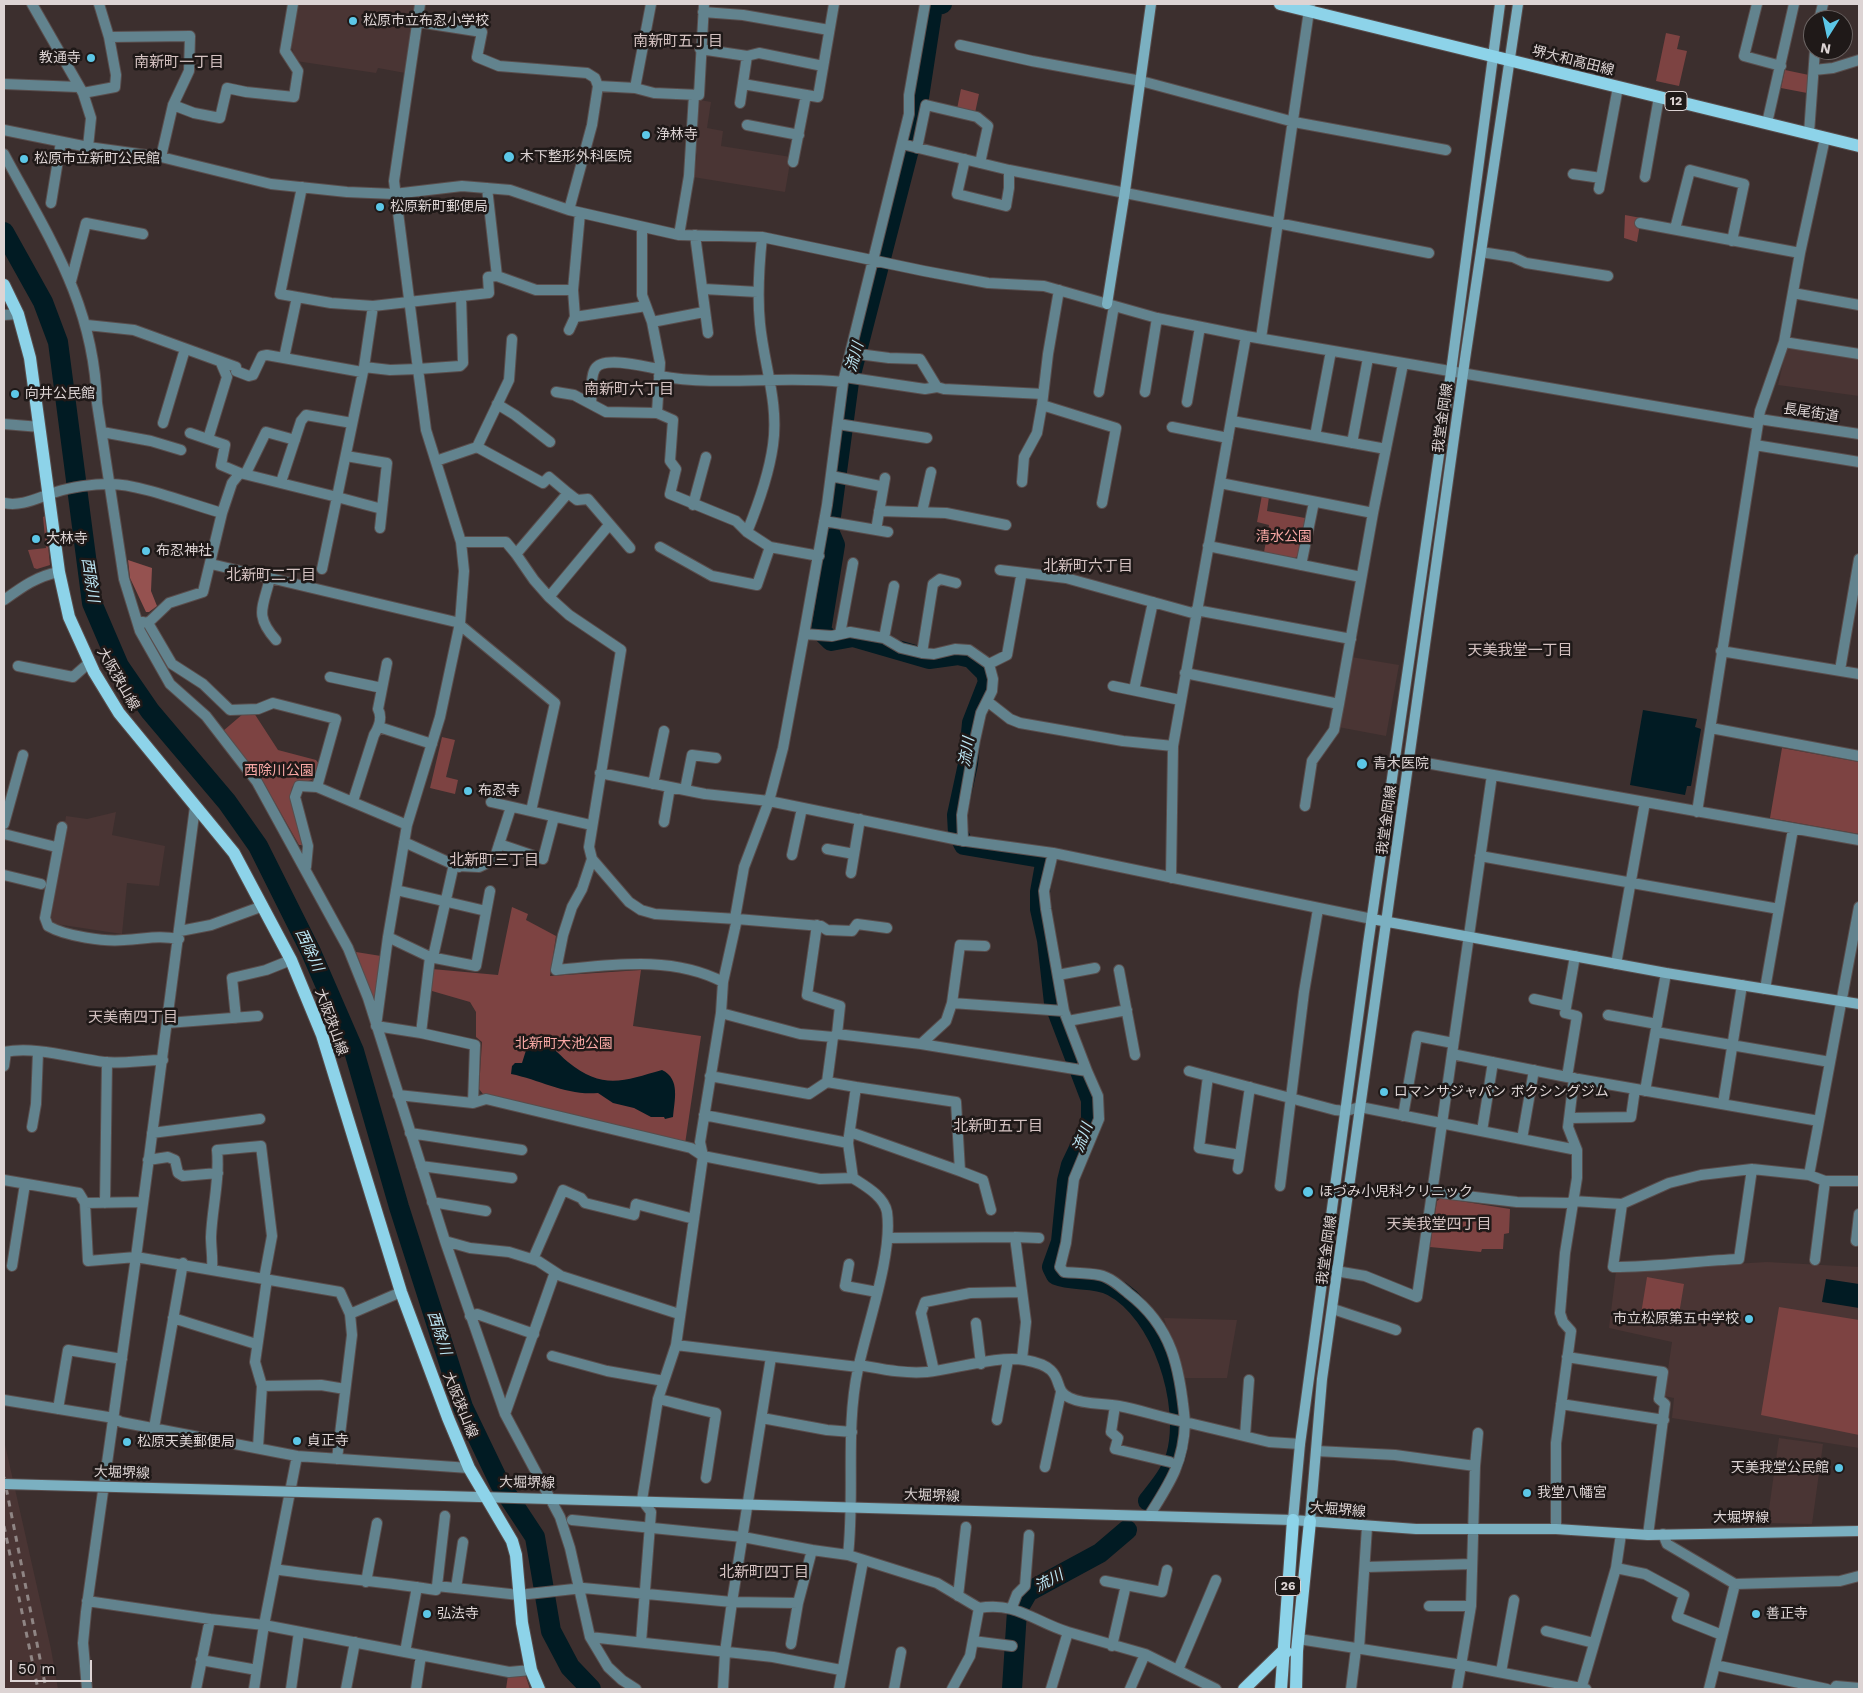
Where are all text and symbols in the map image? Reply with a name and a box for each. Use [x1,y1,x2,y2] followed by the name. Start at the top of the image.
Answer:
[1803,10,1853,60] north arrow
[363,13,489,29] place label: 松原市立布忍小学校
[347,15,359,27] marker: 松原市立布忍小学校
[633,33,723,51] district label: 南新町五丁目
[1819,40,1832,58] text: N
[1530,43,1616,79] street label: 堺大和高田線
[39,50,81,66] place label: 教通寺
[85,52,97,64] marker: 教通寺
[134,54,224,72] district label: 南新町一丁目
[1665,92,1687,110] road number: 12
[656,127,698,143] place label: 浄林寺
[640,129,652,141] marker: 浄林寺
[520,149,632,165] place label: 木下整形外科医院
[502,150,516,164] marker: 木下整形外科医院
[34,151,160,167] place label: 松原市立新町公民館
[18,153,30,165] marker: 松原市立新町公民館
[390,199,488,215] place label: 松原新町郵便局
[374,201,386,213] marker: 松原新町郵便局
[842,340,868,374] water label: 流川
[584,381,674,399] district label: 南新町六丁目
[1430,382,1456,454] street label: 我堂金岡線
[25,386,95,402] place label: 向井公民館
[9,388,21,400] marker: 向井公民館
[1782,400,1840,426] street label: 長尾街道
[1256,529,1312,545] park label: 清水公園
[46,531,88,547] place label: 大林寺
[30,533,42,545] marker: 大林寺
[156,543,212,559] place label: 布忍神社
[140,545,152,557] marker: 布忍神社
[78,556,102,604] water label: 西除川
[1043,558,1133,576] district label: 北新町六丁目
[226,567,316,585] district label: 北新町二丁目
[1468,642,1572,660] district label: 天美我堂一丁目
[93,644,143,714] street label: 大阪狭山線
[956,736,978,768] water label: 流川
[1373,756,1429,772] place label: 青木医院
[1355,757,1369,771] marker: 青木医院
[244,763,314,779] park label: 西除川公園
[478,783,520,799] place label: 布忍寺
[1374,784,1400,856] street label: 我堂金岡線
[462,785,474,797] marker: 布忍寺
[449,852,539,870] district label: 北新町三丁目
[291,926,327,974] water label: 西除川
[311,986,351,1058] street label: 大阪狭山線
[88,1009,178,1027] district label: 天美南四丁目
[515,1036,613,1052] park label: 北新町大池公園
[1394,1084,1609,1100] place label: ロマンサジャパン ボクシングジム
[1378,1086,1390,1098] marker: ロマンサジャパン ボクシングジム
[953,1118,1043,1136] district label: 北新町五丁目
[1069,1121,1097,1155] water label: 流川
[1319,1184,1473,1200] place label: ほづみ小児科クリニック
[1301,1185,1315,1199] marker: ほづみ小児科クリニック
[1314,1214,1340,1286] street label: 我堂金岡線
[1387,1216,1491,1234] district label: 天美我堂四丁目
[423,1309,455,1357] water label: 西除川
[1613,1311,1739,1327] place label: 市立松原第五中学校
[1743,1313,1755,1325] marker: 市立松原第五中学校
[439,1369,481,1441] street label: 大阪狭山線
[307,1433,349,1449] place label: 貞正寺
[137,1434,235,1450] place label: 松原天美郵便局
[291,1435,303,1447] marker: 貞正寺
[121,1436,133,1448] marker: 松原天美郵便局
[1731,1460,1829,1476] place label: 天美我堂公民館
[1833,1462,1845,1474] marker: 天美我堂公民館
[94,1464,150,1482] street label: 大堀堺線
[499,1474,555,1492] street label: 大堀堺線
[1537,1485,1607,1501] place label: 我堂八幡宮
[904,1487,960,1505] street label: 大堀堺線
[1521,1487,1533,1499] marker: 我堂八幡宮
[1309,1499,1367,1521] street label: 大堀堺線
[1713,1510,1769,1526] street label: 大堀堺線
[719,1564,809,1582] district label: 北新町四丁目
[1032,1566,1066,1596] water label: 流川
[1276,1576,1300,1595] road number: 26
[437,1606,479,1622] place label: 弘法寺
[1766,1606,1808,1622] place label: 善正寺
[421,1608,433,1620] marker: 弘法寺
[1750,1608,1762,1620] marker: 善正寺
[12,1650,95,1682] scale bar
[18,1660,55,1678] text: 50 m

